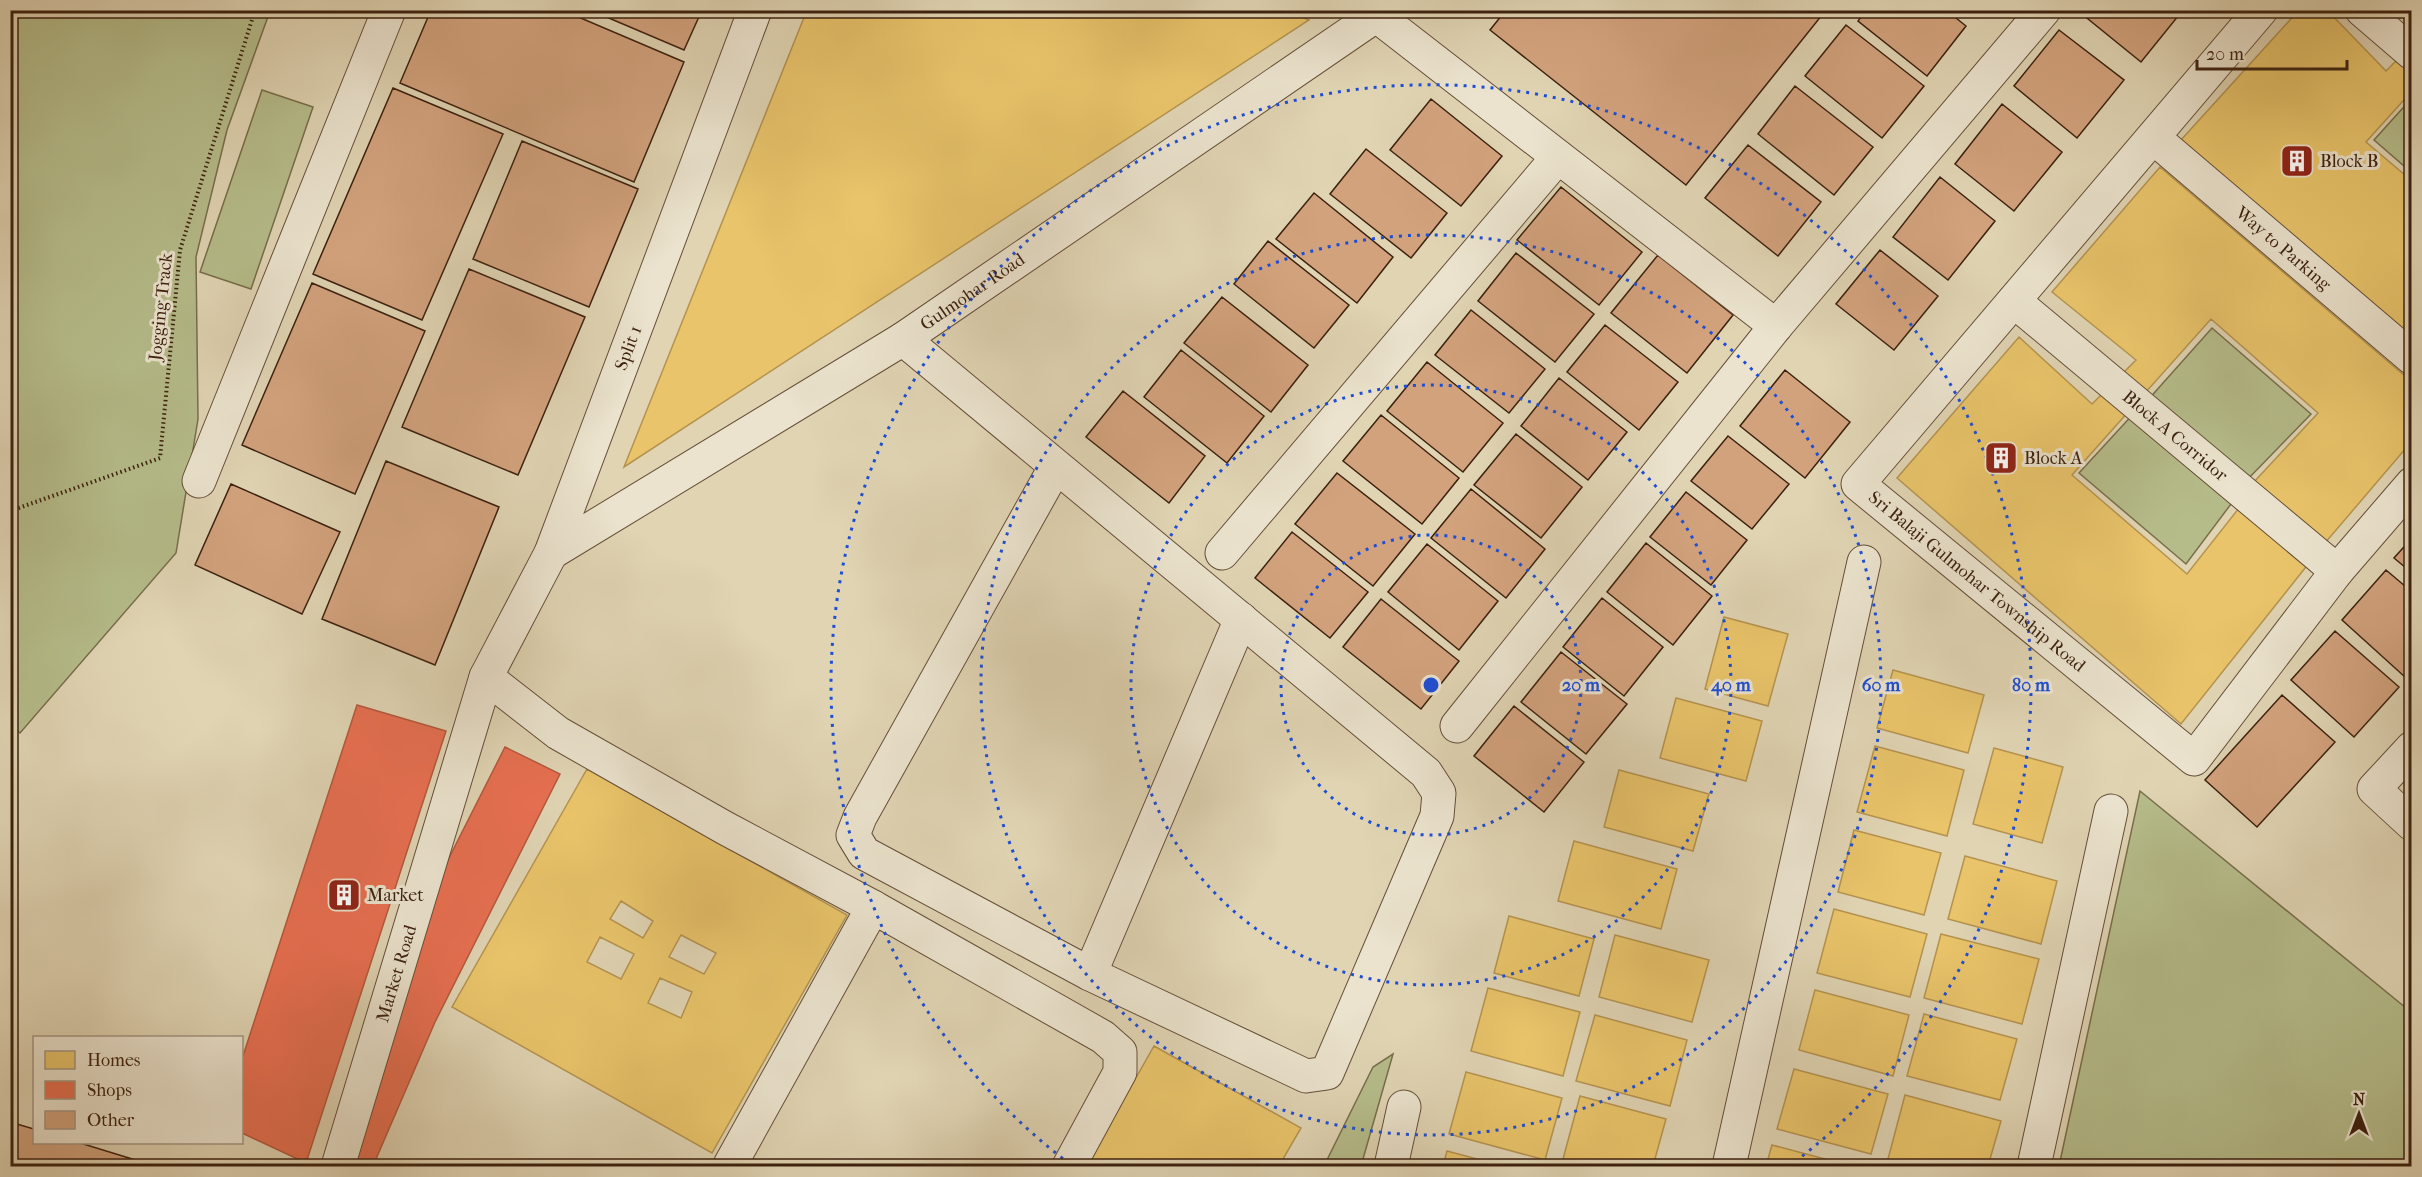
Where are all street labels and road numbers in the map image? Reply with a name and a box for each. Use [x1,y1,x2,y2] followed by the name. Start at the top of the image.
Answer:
[2231,201,2336,295] street label: Way to Parking
[916,248,1029,335] street label: Gulmohar Road
[145,251,177,364] street label: Jogging Track
[610,323,646,373] street label: Split 1
[2118,386,2232,486] street label: Block A Corridor
[1864,487,2090,676] street label: Sri Balaji Gulmohar Township Road
[372,922,421,1025] street label: Market Road

